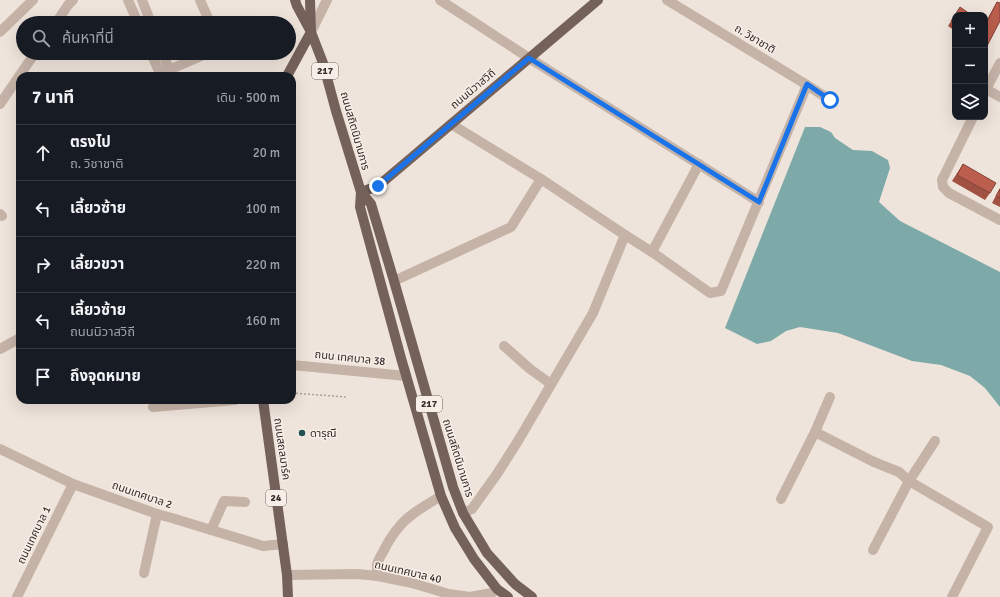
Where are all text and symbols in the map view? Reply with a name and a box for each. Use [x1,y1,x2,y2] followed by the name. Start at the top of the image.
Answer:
[952,12,988,120] map controls
[952,12,988,48] button: +
[16,16,296,60] search box
[732,22,778,56] street label: ถ. วิชาชาติ
[30,27,52,49] icon: search
[62,29,114,47] text: ค้นหาที่นี่
[952,48,988,84] button: −
[312,63,338,79] road number: 217
[448,66,498,112] street label: ถนนนิวาสวิถี
[952,84,988,120] button: layers
[32,87,74,108] text: 7 นาที
[216,90,280,106] text: เดิน · 500 m
[338,90,372,172] street label: ถนนสถิตนิมานการ
[821,91,839,109] route start
[70,133,111,151] text: ตรงไป
[32,142,54,164] icon: ahead
[253,145,280,161] text: 20 m
[70,156,124,172] text: ถ. วิชาชาติ
[369,177,387,195] route end
[32,198,54,220] icon: left
[70,199,126,217] text: เลี้ยวซ้าย
[246,201,280,217] text: 100 m
[32,254,54,276] icon: right
[70,255,124,273] text: เลี้ยวขวา
[246,257,280,273] text: 220 m
[70,301,126,319] text: เลี้ยวซ้าย
[32,310,54,332] icon: left
[246,313,280,329] text: 160 m
[70,324,135,340] text: ถนนนิวาสวิถี
[314,348,386,368] street label: ถนน เทศบาล 38
[32,366,54,388] icon: arrive
[70,367,141,385] text: ถึงจุดหมาย
[416,396,442,412] road number: 217
[271,417,293,481] street label: ถนนสถลมาร์ค
[440,417,476,499] street label: ถนนสถิตนิมานการ
[310,427,337,440] place label: ดารุณี
[297,428,307,438] marker: ดารุณี
[110,479,174,511] street label: ถนนเทศบาล 2
[266,490,286,506] road number: 24
[14,504,54,566] street label: ถนนเทศบาล 1
[373,558,443,586] street label: ถนนเทศบาล 40

